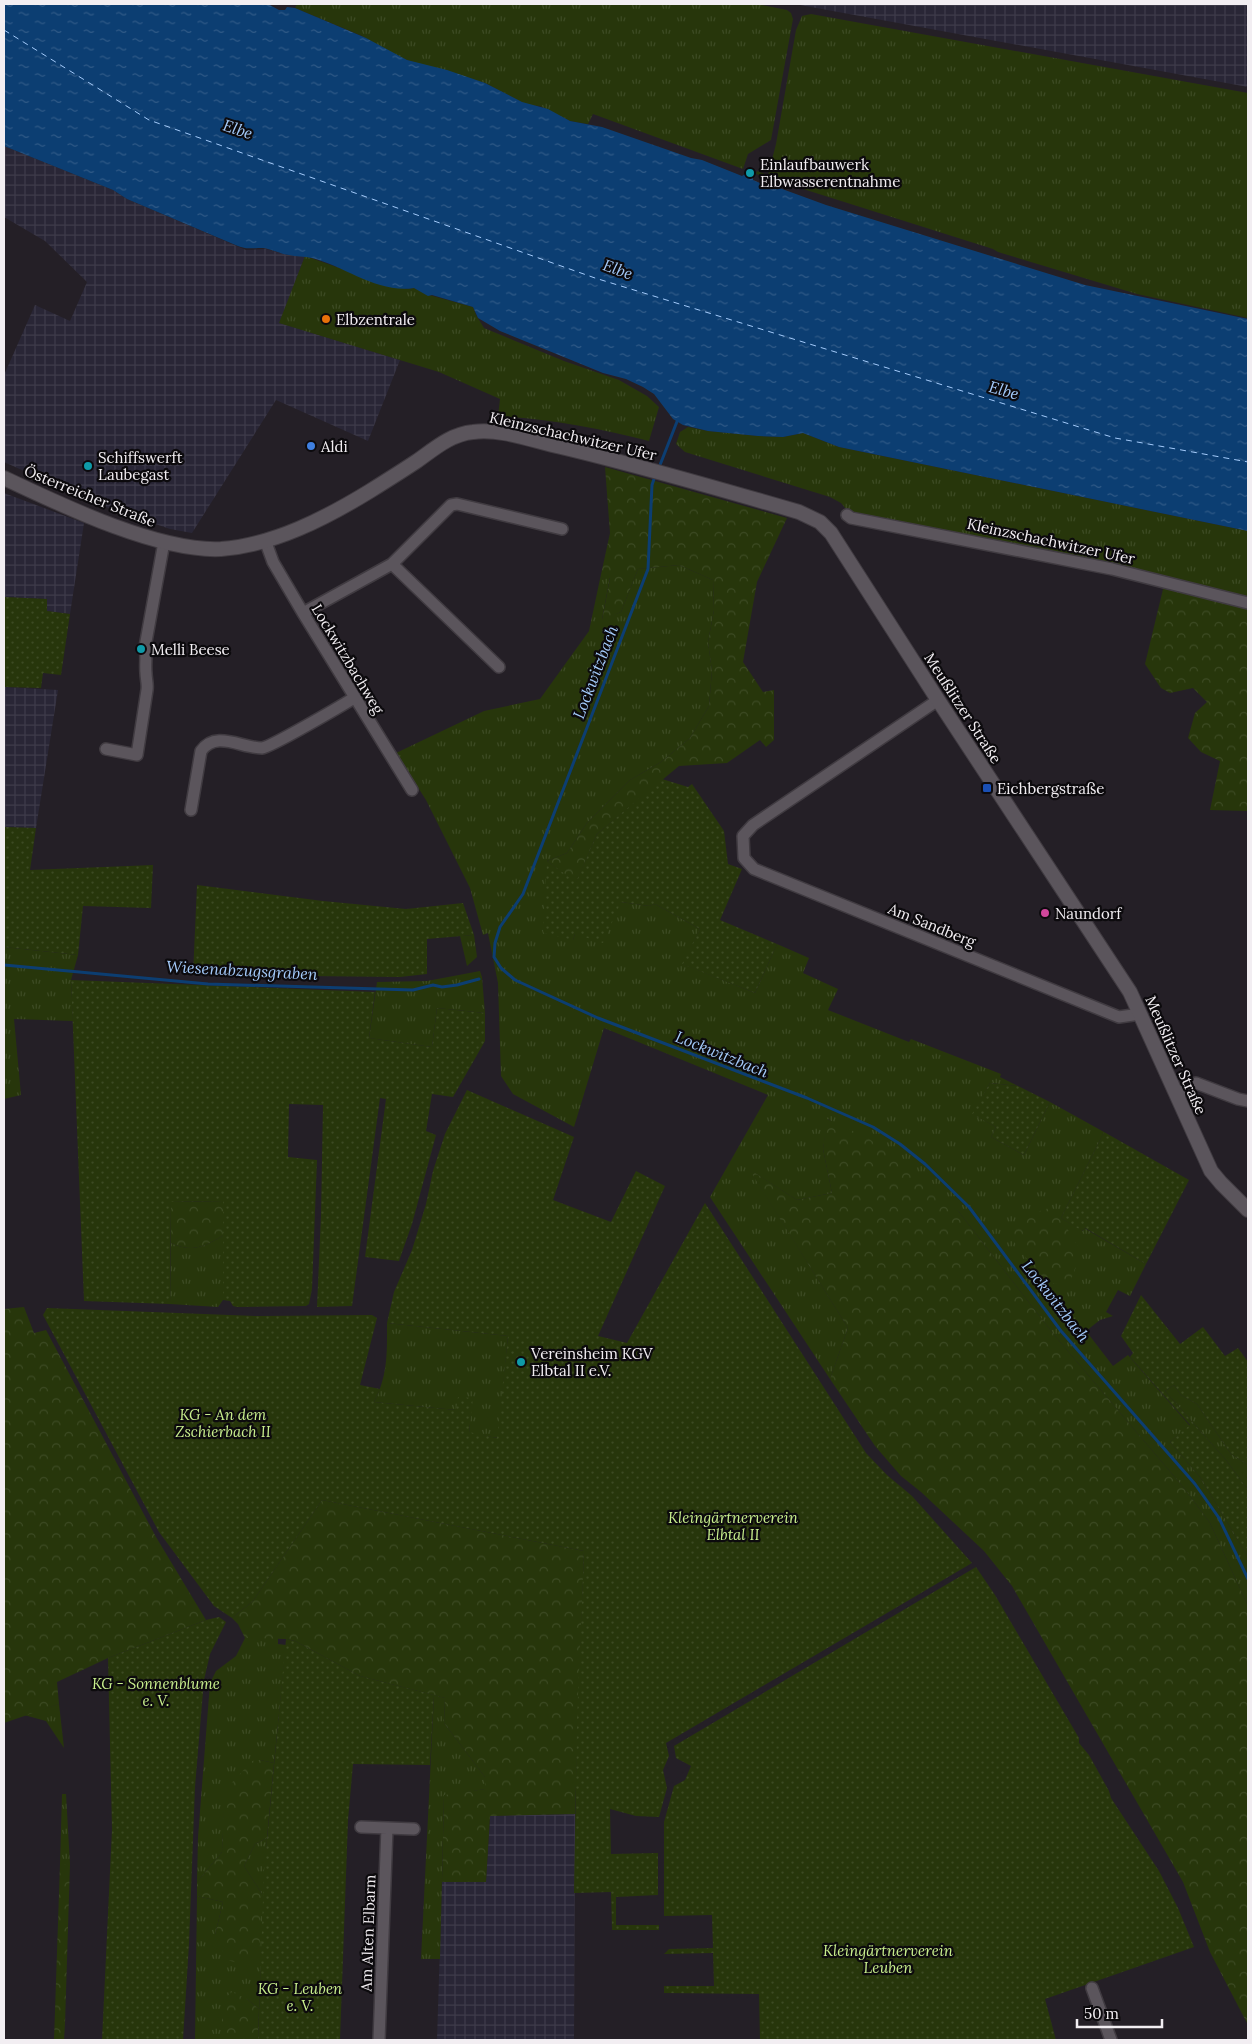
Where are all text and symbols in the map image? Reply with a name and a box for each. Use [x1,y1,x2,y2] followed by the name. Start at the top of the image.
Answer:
[220,115,256,143] water label: Elbe
[760,155,900,191] place label: Einlaufbauwerk Elbwasserentnahme
[744,167,756,179] marker: Einlaufbauwerk Elbwasserentnahme
[600,254,636,284] water label: Elbe
[336,310,415,329] place label: Elbzentrale
[320,313,332,325] marker: Elbzentrale
[987,376,1022,404] water label: Elbe
[487,407,659,465] street label: Kleinzschachwitzer Ufer
[320,437,348,456] place label: Aldi
[305,440,317,452] marker: Aldi
[98,448,183,484] place label: Schiffswerft Laubegast
[82,460,94,472] marker: Schiffswerft Laubegast
[21,461,159,531] street label: Österreicher Straße
[965,514,1137,568] street label: Kleinzschachwitzer Ufer
[308,601,389,718] street label: Lockwitzbachweg
[568,622,622,722] water label: Lockwitzbach
[151,640,230,659] place label: Melli Beese
[135,643,147,655] marker: Melli Beese
[920,649,1006,767] street label: Meußlitzer Straße
[997,779,1104,798] place label: Eichbergstraße
[981,782,993,794] marker: Eichbergstraße
[885,898,979,951] street label: Am Sandberg
[1055,904,1122,923] place label: Naundorf
[1039,907,1051,919] marker: Naundorf
[166,956,318,984] water label: Wiesenabzugsgraben
[1141,993,1211,1117] street label: Meußlitzer Straße
[673,1026,771,1082] water label: Lockwitzbach
[1018,1256,1094,1346] water label: Lockwitzbach
[530,1344,654,1380] place label: Vereinsheim KGV Elbtal II e.V.
[515,1356,527,1368] marker: Vereinsheim KGV Elbtal II e.V.
[175,1405,271,1441] park label: KG - An dem Zschierbach II
[668,1508,799,1544] park label: Kleingärtnerverein Elbtal II
[92,1674,220,1710] park label: KG - Sonnenblume e. V.
[356,1874,380,1993] street label: Am Alten Elbarm
[823,1941,954,1977] park label: Kleingärtnerverein Leuben
[258,1979,343,2015] park label: KG - Leuben e. V.
[1077,1996,1162,2028] scale bar
[1084,2004,1119,2023] text: 50 m

